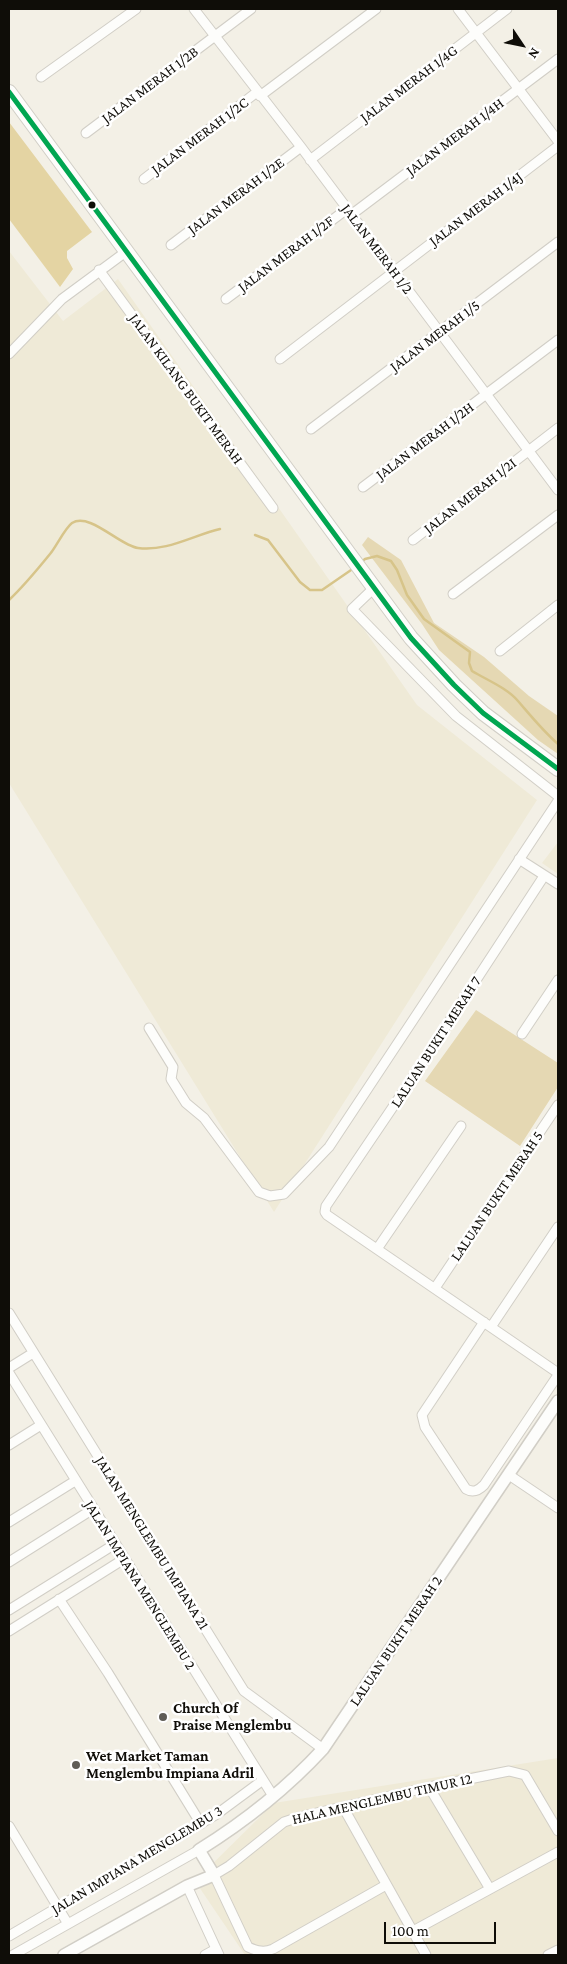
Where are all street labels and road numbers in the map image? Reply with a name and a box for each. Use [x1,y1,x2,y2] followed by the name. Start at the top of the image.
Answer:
[357,41,461,127] street label: JALAN MERAH 1/4G
[98,43,202,127] street label: JALAN MERAH 1/2B
[148,94,252,178] street label: JALAN MERAH 1/2C
[403,94,507,180] street label: JALAN MERAH 1/4H
[184,154,288,238] street label: JALAN MERAH 1/2E
[426,168,526,250] street label: JALAN MERAH 1/4J
[337,200,417,298] street label: JALAN MERAH 1/2
[234,212,338,296] street label: JALAN MERAH 1/2F
[386,296,484,376] street label: JALAN MERAH 1/5
[125,310,247,468] street label: JALAN KILANG BUKIT MERAH
[372,398,478,484] street label: JALAN MERAH 1/2H
[420,454,520,538] street label: JALAN MERAH 1/2I
[387,973,485,1111] street label: LALUAN BUKIT MERAH 7
[447,1128,547,1264] street label: LALUAN BUKIT MERAH 5
[91,1453,213,1633] street label: JALAN MENGLEMBU IMPIANA 21
[80,1497,200,1673] street label: JALAN IMPIANA MENGLEMBU 2
[346,1573,446,1709] street label: LALUAN BUKIT MERAH 2
[290,1770,474,1828] street label: HALA MENGLEMBU TIMUR 12
[48,1802,226,1918] street label: JALAN IMPIANA MENGLEMBU 3

